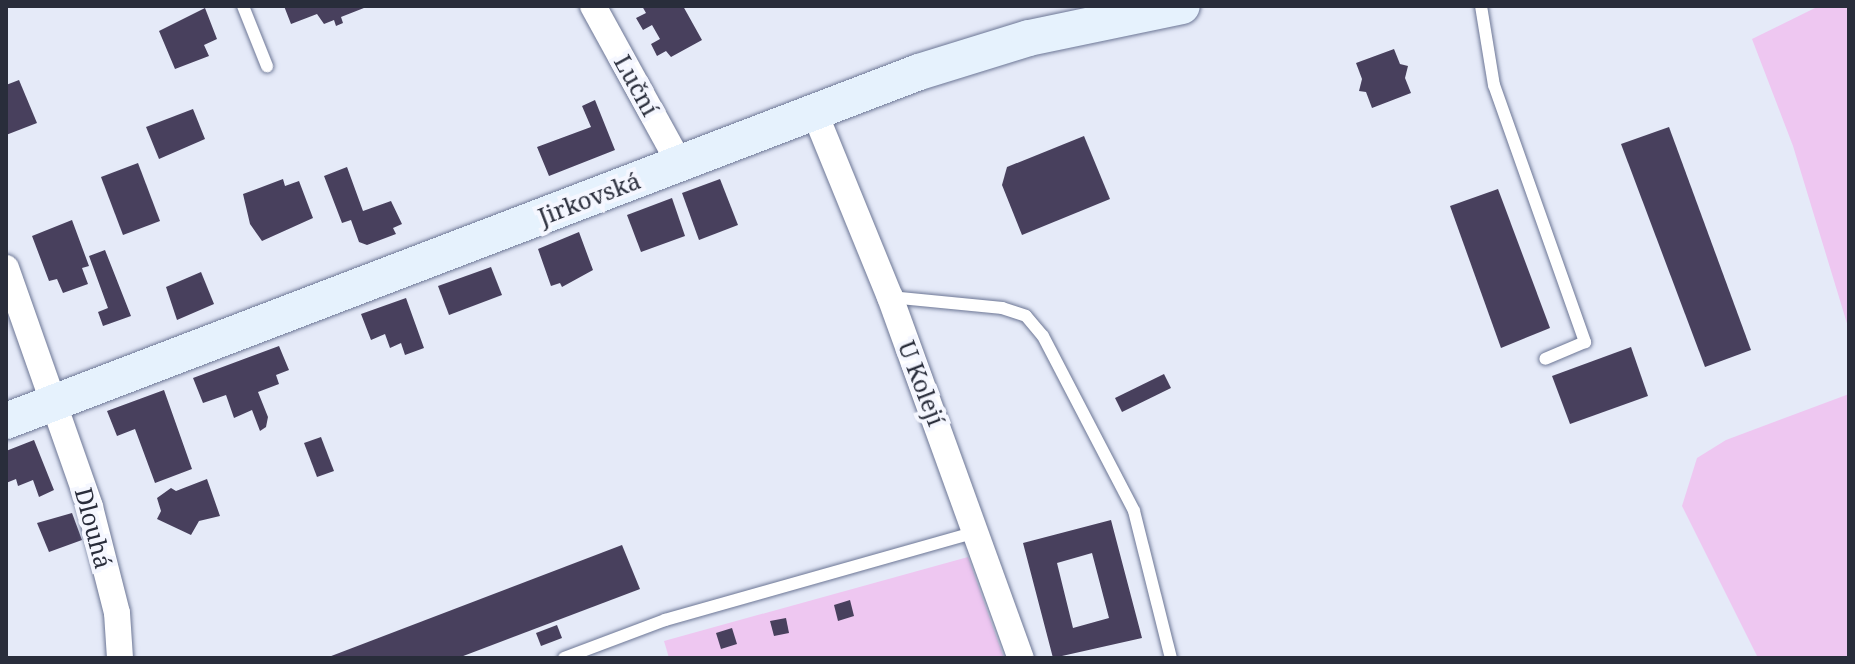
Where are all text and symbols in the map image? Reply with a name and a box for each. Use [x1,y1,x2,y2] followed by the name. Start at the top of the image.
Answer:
[609,50,665,120] street label: Luční
[534,165,644,231] street label: Jirkovská
[893,336,951,430] street label: U Kolejí
[69,484,119,572] street label: Dlouhá

